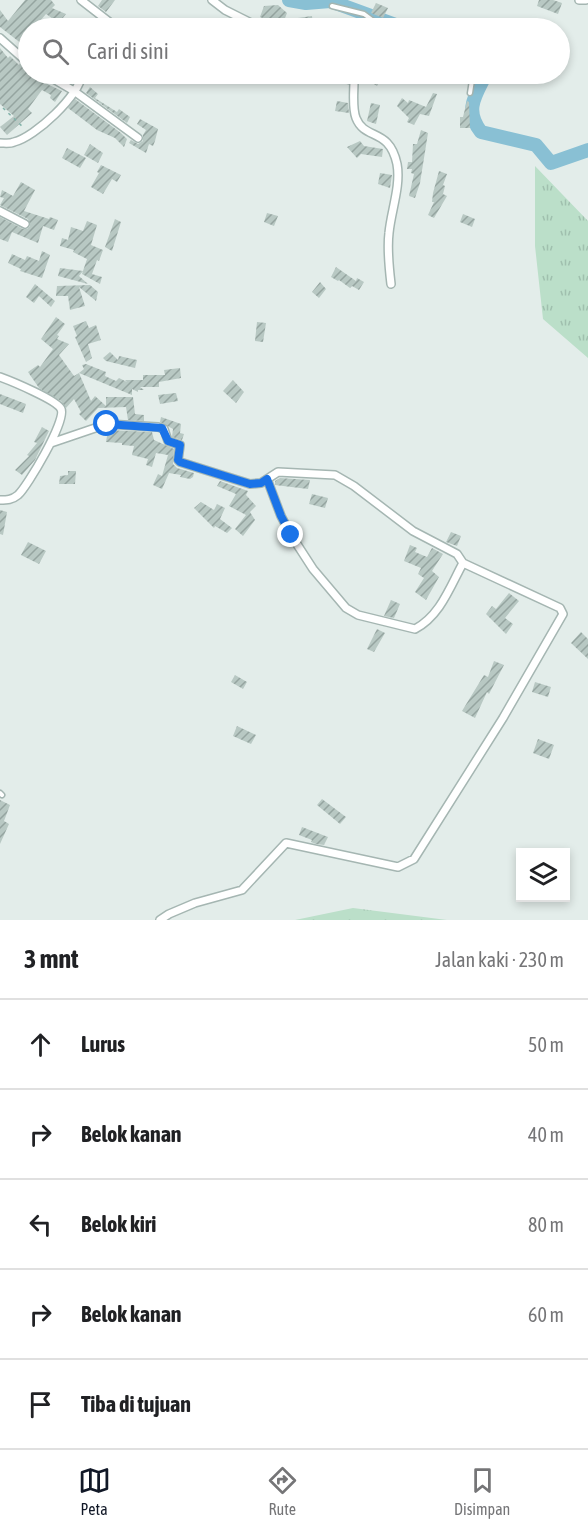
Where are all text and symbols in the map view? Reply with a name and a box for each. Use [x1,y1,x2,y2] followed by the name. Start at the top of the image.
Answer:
[18,18,570,84] search box
[39,35,72,68] icon: search
[87,38,169,64] text: Cari di sini
[93,410,119,436] route start
[277,521,303,547] route end
[516,848,570,902] map controls
[516,848,570,902] button: layers
[24,944,79,974] text: 3 mnt
[435,948,564,971] text: Jalan kaki · 230 m
[24,1028,57,1061] icon: ahead
[81,1031,125,1057] text: Lurus
[528,1033,564,1056] text: 50 m
[24,1118,57,1151] icon: right
[81,1121,182,1147] text: Belok kanan
[528,1123,564,1146] text: 40 m
[24,1208,57,1241] icon: left
[81,1211,156,1237] text: Belok kiri
[528,1213,564,1236] text: 80 m
[24,1298,57,1331] icon: right
[81,1301,182,1327] text: Belok kanan
[528,1303,564,1326] text: 60 m
[24,1388,57,1421] icon: arrive
[81,1391,191,1417] text: Tiba di tujuan
[78,1464,111,1518] tab: Peta
[266,1464,299,1518] tab: Rute
[454,1464,510,1518] tab: Disimpan

